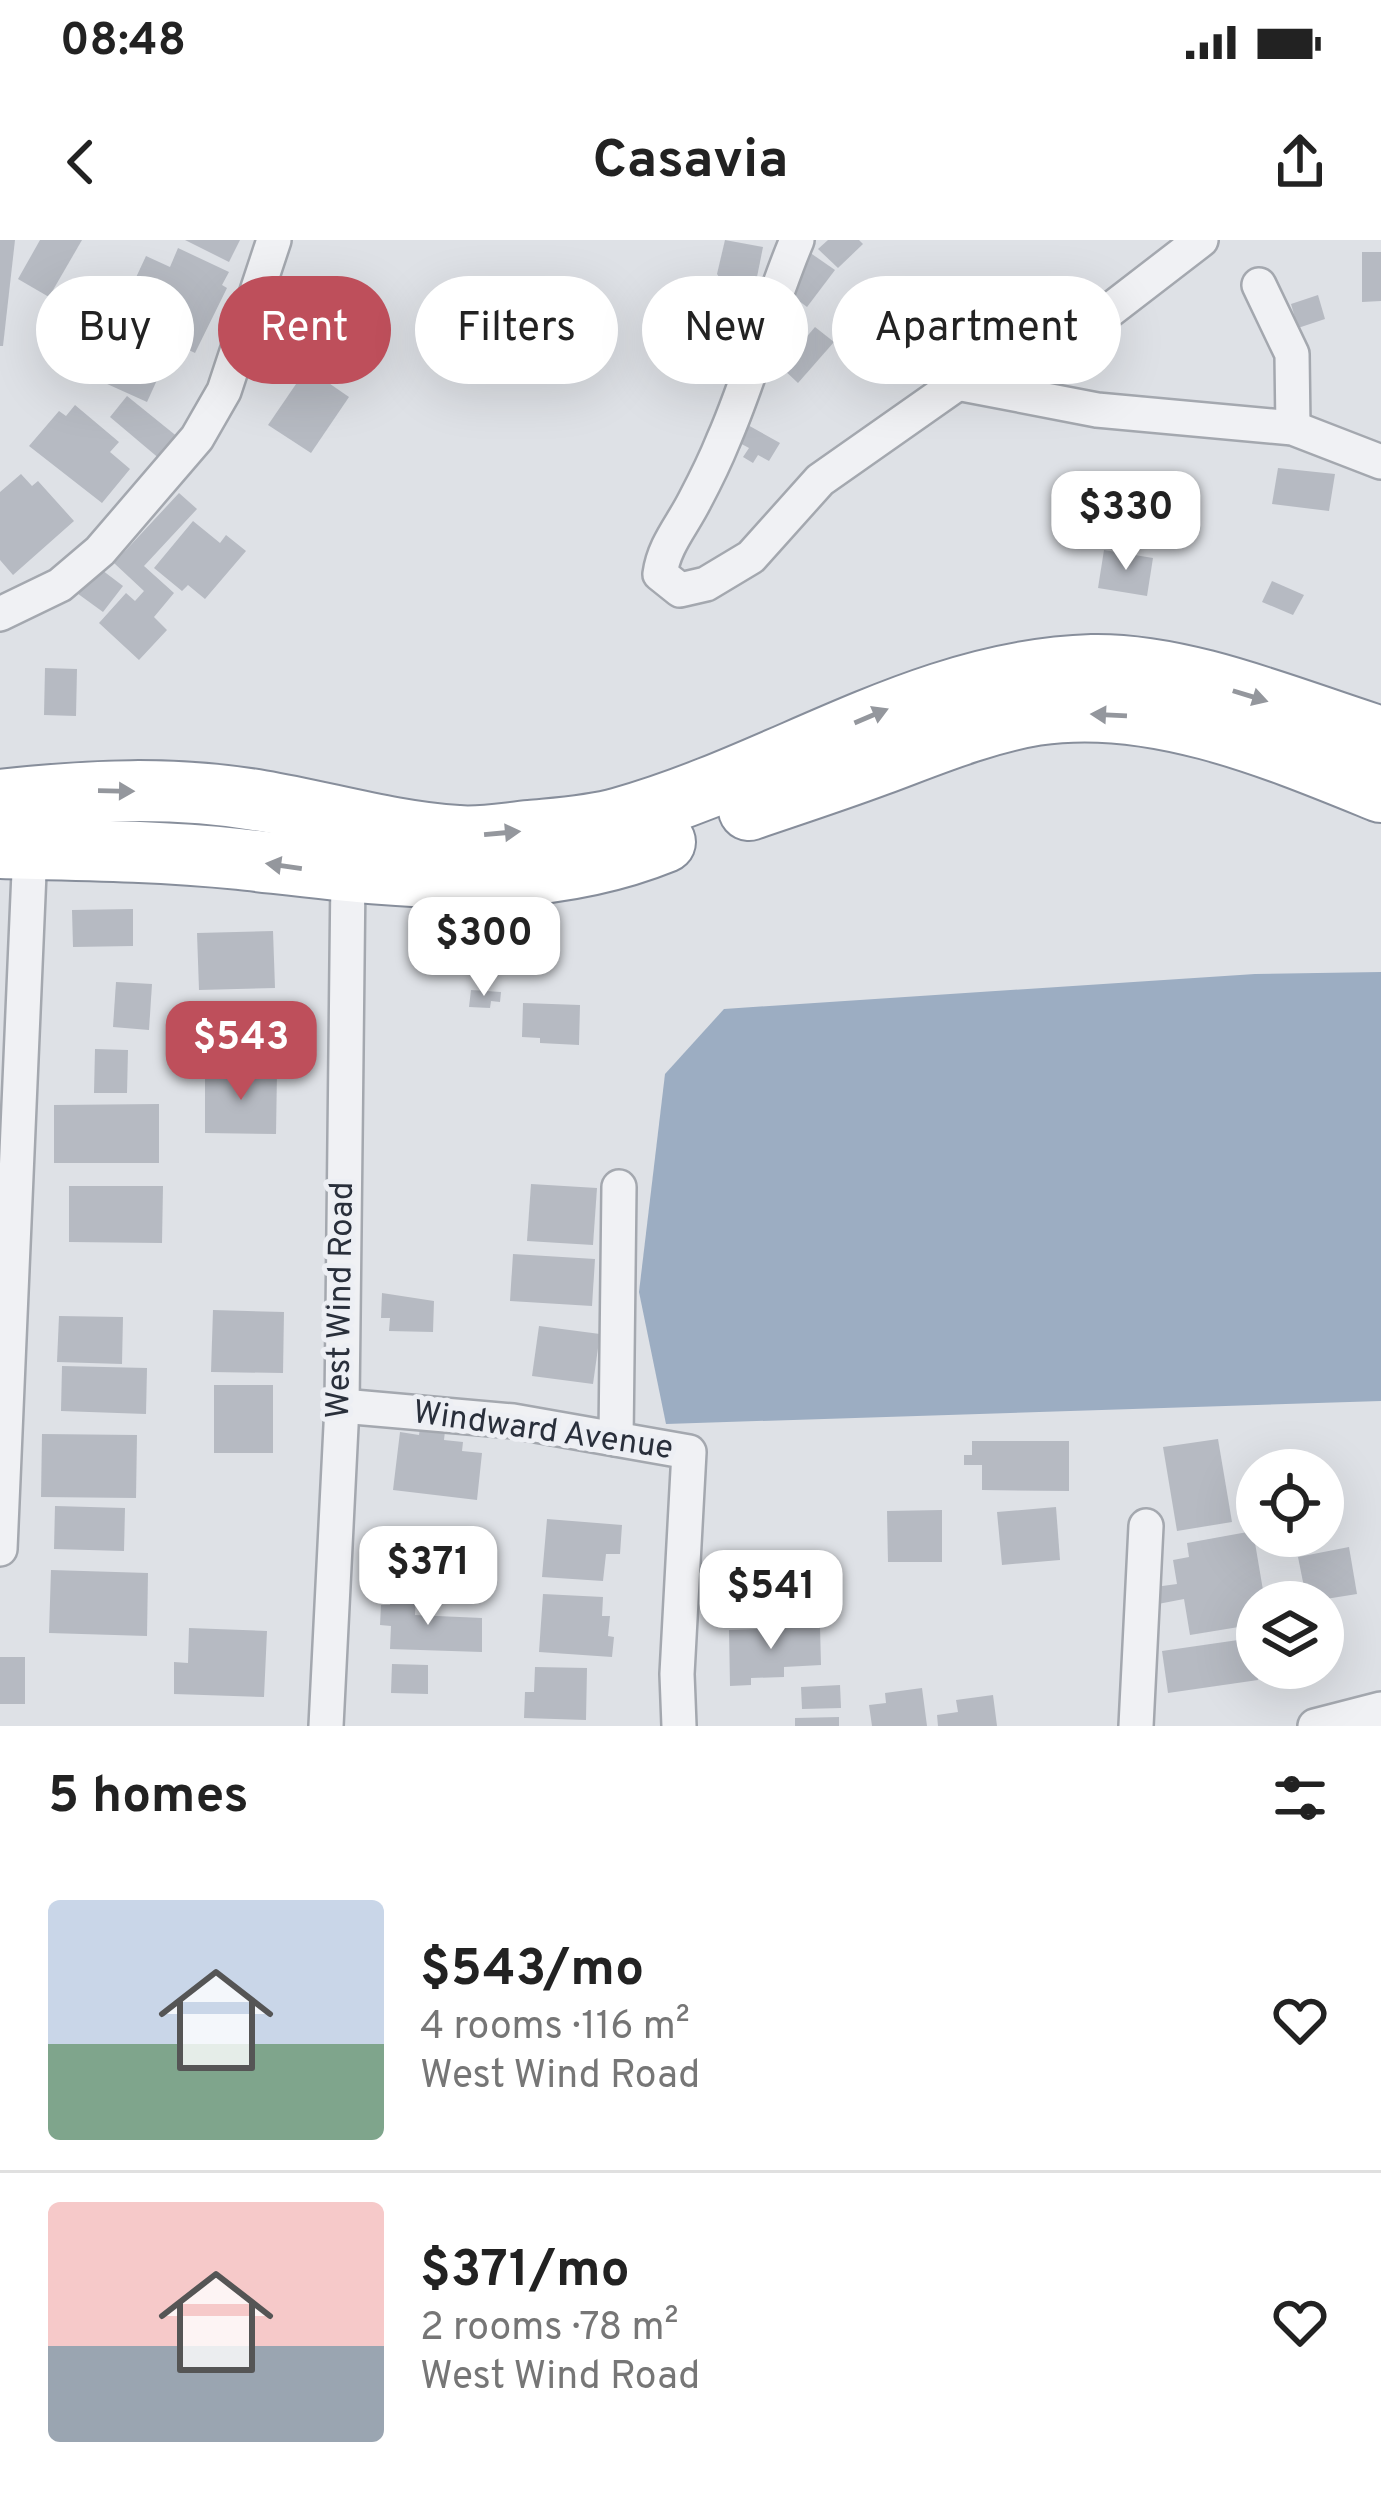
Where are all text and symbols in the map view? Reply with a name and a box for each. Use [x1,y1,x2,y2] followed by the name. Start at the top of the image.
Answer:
[60,14,186,71] text: 08:48
[593,128,788,197] text: Casavia
[48,129,114,195] icon: back
[1267,129,1333,195] icon: share
[36,276,194,384] chip: Buy
[218,276,391,384] chip: Rent
[415,276,618,384] chip: Filters
[642,276,808,384] chip: New
[832,276,1121,384] chip: Apartment
[1055,471,1197,573] pin: $330
[1078,485,1174,534] text: $330
[1232,688,1269,706] one-way arrow
[1089,705,1127,724] one-way arrow
[854,706,889,726] one-way arrow
[98,781,136,800] one-way arrow
[484,824,521,843] one-way arrow
[265,856,302,875] one-way arrow
[413,897,555,999] pin: $300
[435,911,533,960] text: $300
[170,1001,312,1103] pin: $543
[193,1015,289,1064] text: $543
[319,1181,365,1419] street label: West Wind Road
[410,1393,676,1471] street label: Windward Avenue
[1236,1449,1344,1689] map controls
[1236,1449,1344,1557] button: locate
[357,1526,499,1628] pin: $371
[386,1540,470,1589] text: $371
[700,1550,842,1652] pin: $541
[727,1564,815,1613] text: $541
[1236,1581,1344,1689] button: layers
[1267,1765,1333,1831] icon: filters
[48,1766,249,1831] text: 5 homes
[420,1939,644,2004] text: $543/mo
[144,1948,288,2092] icon: home
[1267,1987,1333,2053] icon: heart
[420,2004,690,2053] text: 4 rooms · 116 m²
[420,2053,700,2102] text: West Wind Road
[420,2240,630,2305] text: $371/mo
[144,2250,288,2394] icon: home
[1267,2289,1333,2355] icon: heart
[420,2305,679,2354] text: 2 rooms · 78 m²
[420,2354,700,2403] text: West Wind Road

